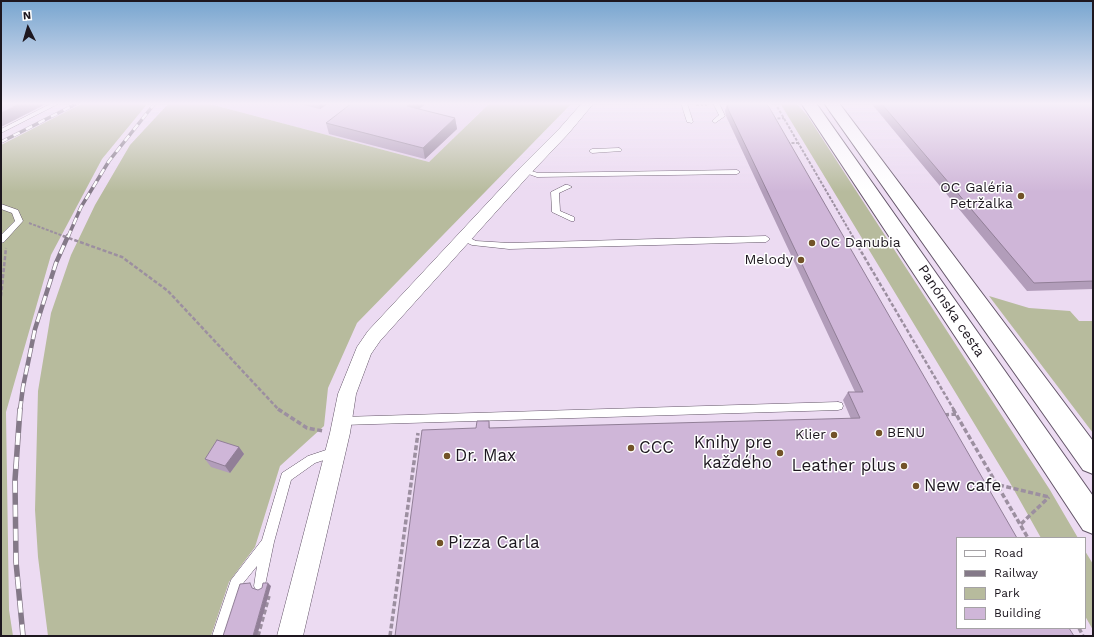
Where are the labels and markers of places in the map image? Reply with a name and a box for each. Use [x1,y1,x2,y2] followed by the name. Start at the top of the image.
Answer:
[940,180,1013,212] place label: OC Galéria Petržalka
[1016,191,1026,201] marker: OC Galéria Petržalka
[820,235,901,251] place label: OC Danubia
[807,238,817,248] marker: OC Danubia
[744,252,793,268] place label: Melody
[796,255,806,265] marker: Melody
[887,425,925,441] place label: BENU
[795,427,826,443] place label: Klier
[874,428,884,438] marker: BENU
[829,430,839,440] marker: Klier
[694,433,772,473] place label: Knihy pre každého
[639,438,674,458] place label: CCC
[626,443,636,453] marker: CCC
[455,446,516,466] place label: Dr. Max
[775,448,785,458] marker: Knihy pre každého
[442,451,452,461] marker: Dr. Max
[792,456,896,476] place label: Leather plus
[899,461,909,471] marker: Leather plus
[924,476,1001,496] place label: New cafe
[911,481,921,491] marker: New cafe
[448,533,540,553] place label: Pizza Carla
[435,538,445,548] marker: Pizza Carla

